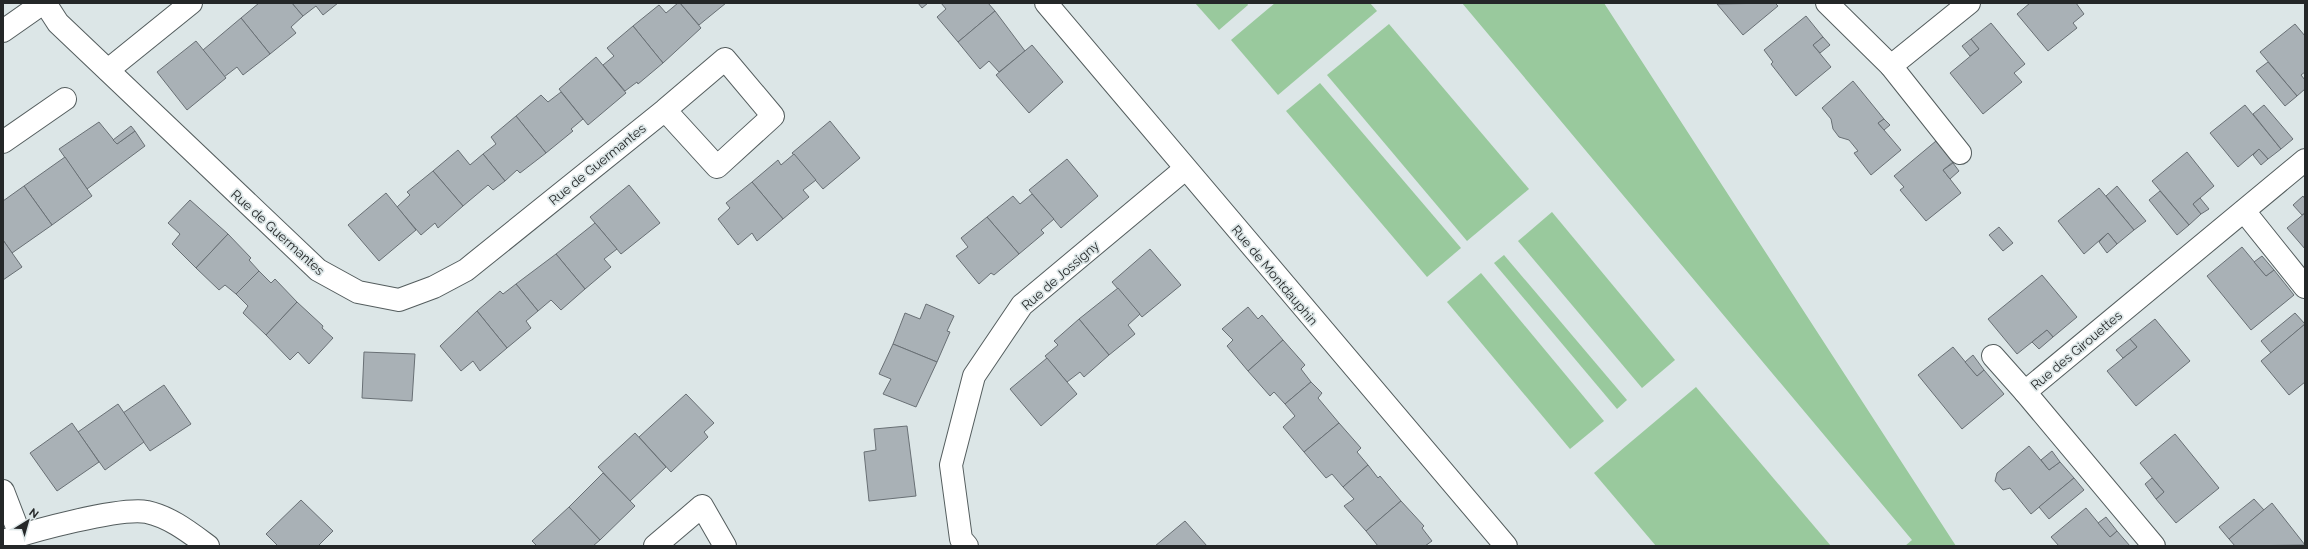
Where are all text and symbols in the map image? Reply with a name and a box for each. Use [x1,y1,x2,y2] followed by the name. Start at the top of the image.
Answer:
[546,121,649,208] street label: Rue de Guermantes
[228,187,327,278] street label: Rue de Guermantes
[1228,222,1321,328] street label: Rue de Montdauphin
[1019,238,1102,313] street label: Rue de Jossigny
[2028,308,2125,393] street label: Rue des Girouettes
[8,501,48,541] north arrow
[26,506,41,521] text: N

